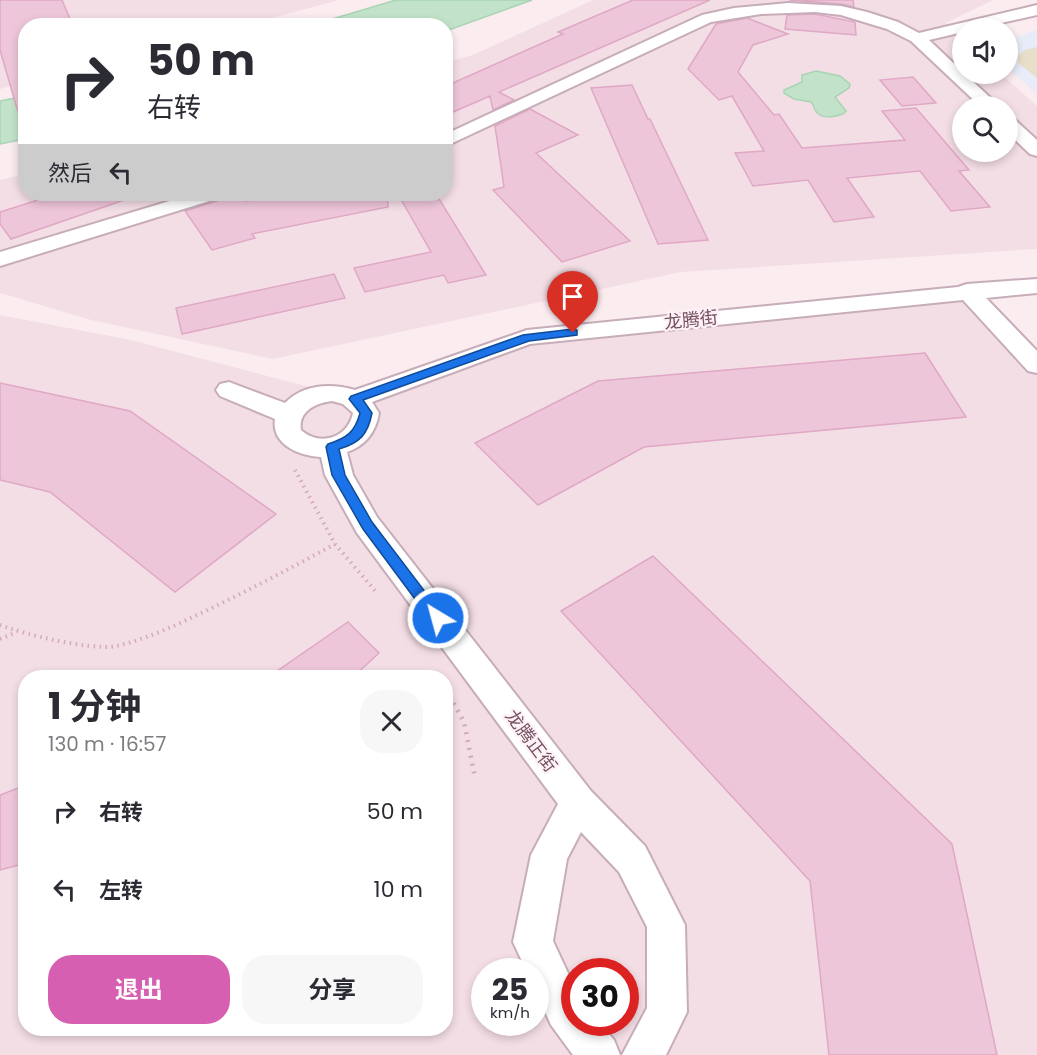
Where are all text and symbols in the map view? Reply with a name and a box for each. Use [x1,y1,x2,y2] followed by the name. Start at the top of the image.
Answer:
[952,18,1018,162] map controls
[952,18,1018,84] button: sound
[147,31,255,90] text: 50 m
[48,42,126,120] icon: right
[147,89,201,126] text: 右转
[952,96,1018,162] button: search
[104,156,137,189] icon: left
[48,158,92,189] text: 然后
[547,271,598,333] pin
[556,280,589,313] icon: arrive
[663,304,719,335] street label: 龙腾街
[406,586,470,650] position arrow
[48,681,141,732] text: 1 分钟
[360,690,423,753] button: close
[500,704,563,777] street label: 龙腾正街
[48,730,166,758] text: 130 m · 16:57
[48,795,81,828] icon: right
[367,796,423,827] text: 50 m
[99,797,143,828] text: 右转
[48,873,81,906] icon: left
[374,874,423,905] text: 10 m
[99,875,143,906] text: 左转
[48,955,230,1024] button: 退出
[242,955,423,1024] button: 分享
[561,958,639,1036] speed limit sign: 30
[492,968,528,1011] text: 25
[490,1002,530,1023] text: km/h

